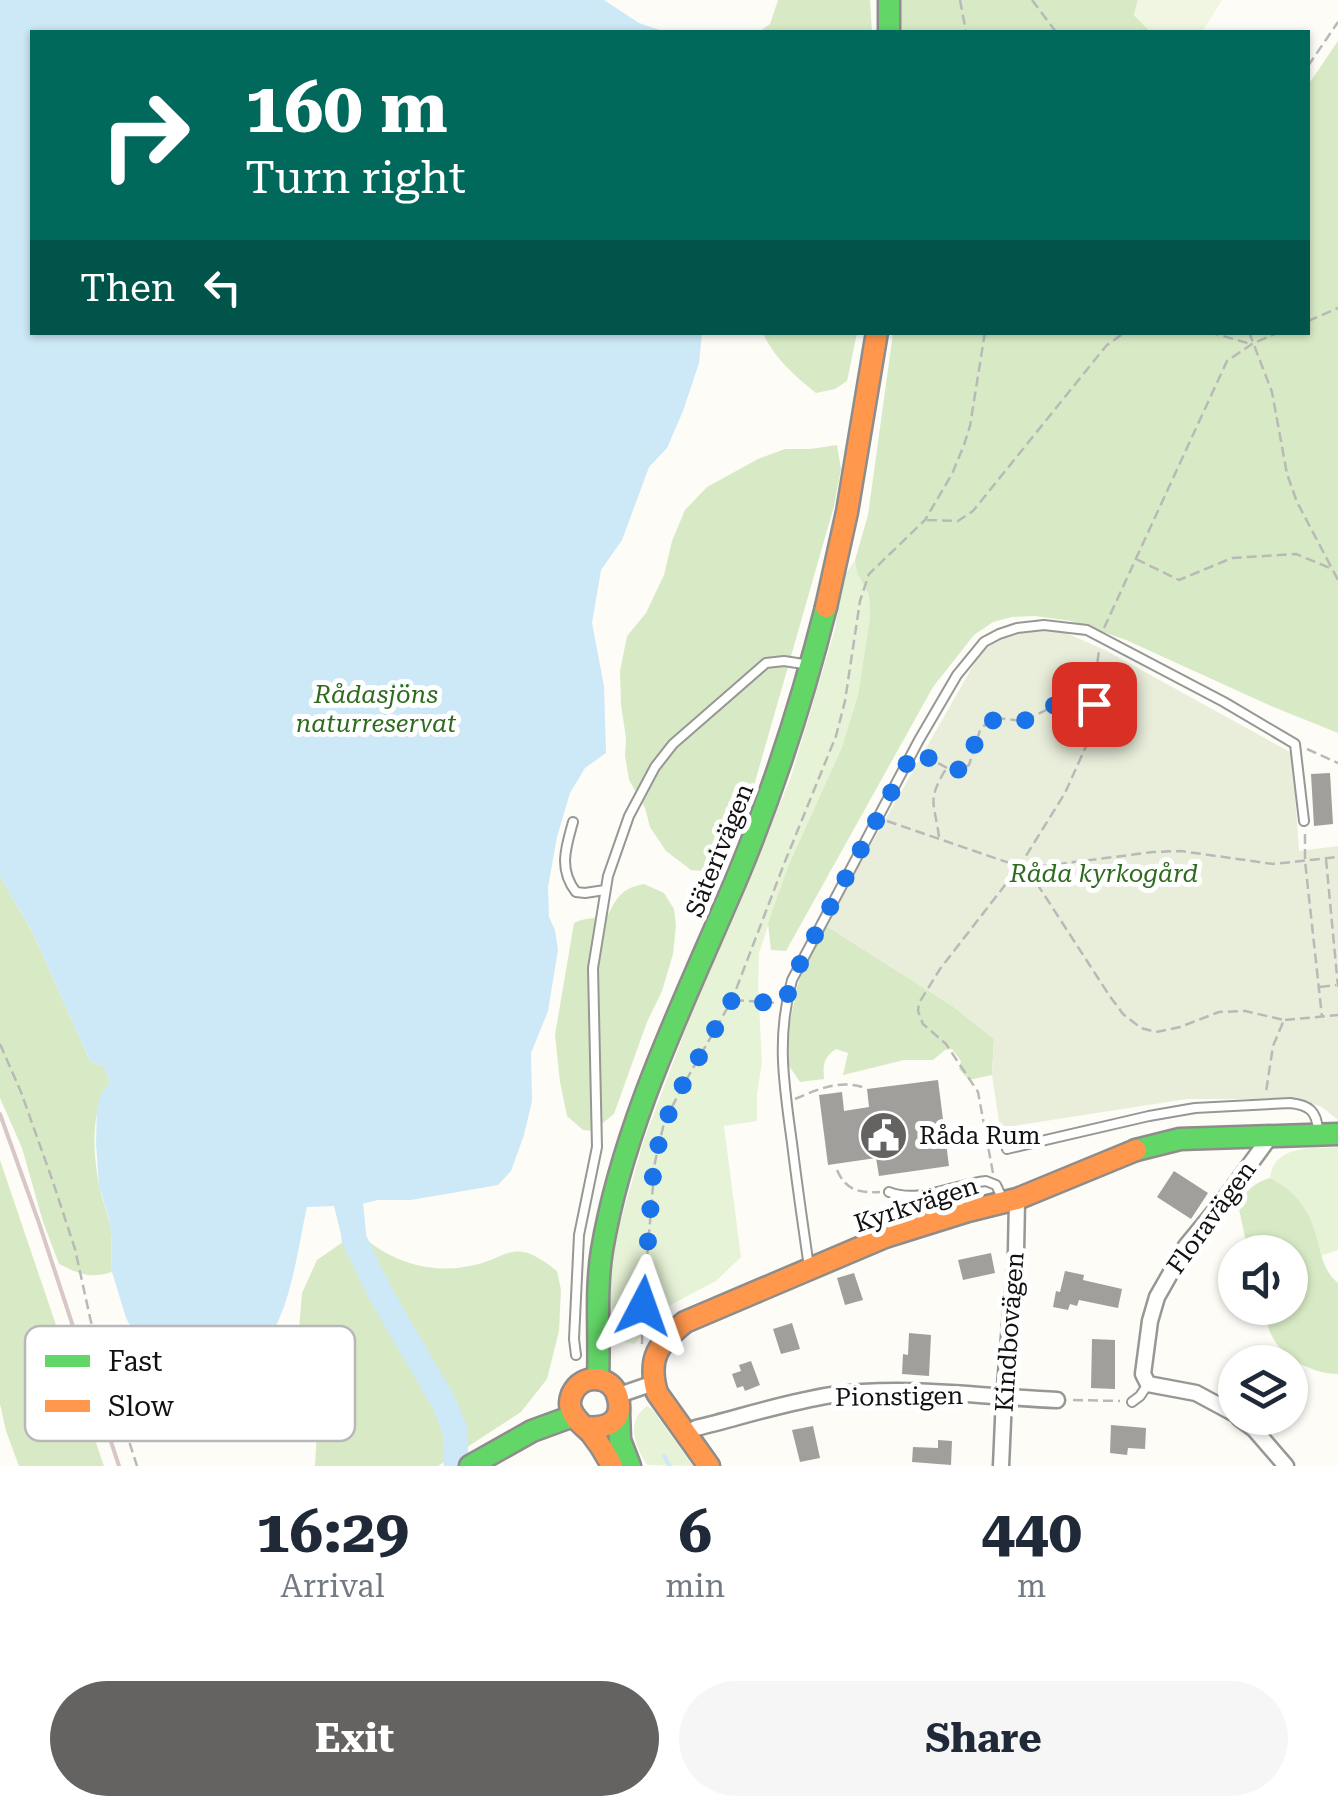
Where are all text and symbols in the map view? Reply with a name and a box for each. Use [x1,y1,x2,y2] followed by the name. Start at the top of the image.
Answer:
[245,67,448,149] text: 160 m
[80,70,210,200] icon: right
[245,151,466,204] text: Turn right
[195,260,250,315] icon: left
[80,266,175,310] text: Then
[1052,662,1137,747] pin
[1067,677,1122,732] icon: arrive
[296,680,457,738] park label: Rådasjöns naturreservat
[680,779,759,921] street label: Säterivägen
[1009,859,1198,888] park label: Råda kyrkogård
[858,1109,910,1161] public building icon: Råda Rum
[919,1121,1041,1150] place label: Råda Rum
[1161,1155,1262,1279] street label: Floravägen
[851,1171,982,1238] street label: Kyrkvägen
[1218,1235,1308,1435] map controls
[1218,1235,1308,1325] button: sound
[989,1251,1030,1413] street label: Kindbovägen
[591,1254,695,1358] position arrow
[25,1326,355,1441] legend
[108,1345,162,1378] text: Fast
[1218,1345,1308,1435] button: layers
[835,1381,963,1412] street label: Pionstigen
[108,1390,175,1423] text: Slow
[256,1496,409,1567] text: 16:29
[678,1496,712,1567] text: 6
[981,1496,1082,1567] text: 440
[281,1567,385,1605] text: Arrival
[665,1567,725,1605] text: min
[1017,1567,1046,1605] text: m
[50,1681,659,1796] button: Exit
[679,1681,1288,1796] button: Share

